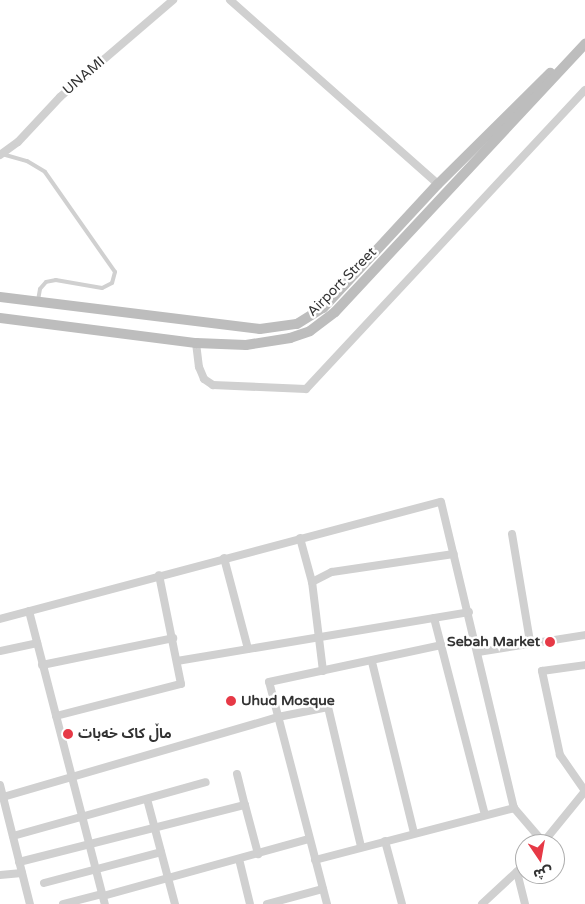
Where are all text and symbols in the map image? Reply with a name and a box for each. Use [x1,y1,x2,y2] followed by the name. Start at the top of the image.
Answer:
[60,53,108,99] street label: UNAMI
[304,244,380,320] street label: Airport Street
[447,634,540,650] place label: Sebah Market
[544,636,556,648] marker: Sebah Market
[241,693,335,709] place label: Uhud Mosque
[225,695,237,707] marker: Uhud Mosque
[78,726,172,742] place label: ماڵ کاک خەبات
[62,728,74,740] marker: ماڵ کاک خەبات
[515,834,565,884] north arrow
[532,863,554,883] text: ش

